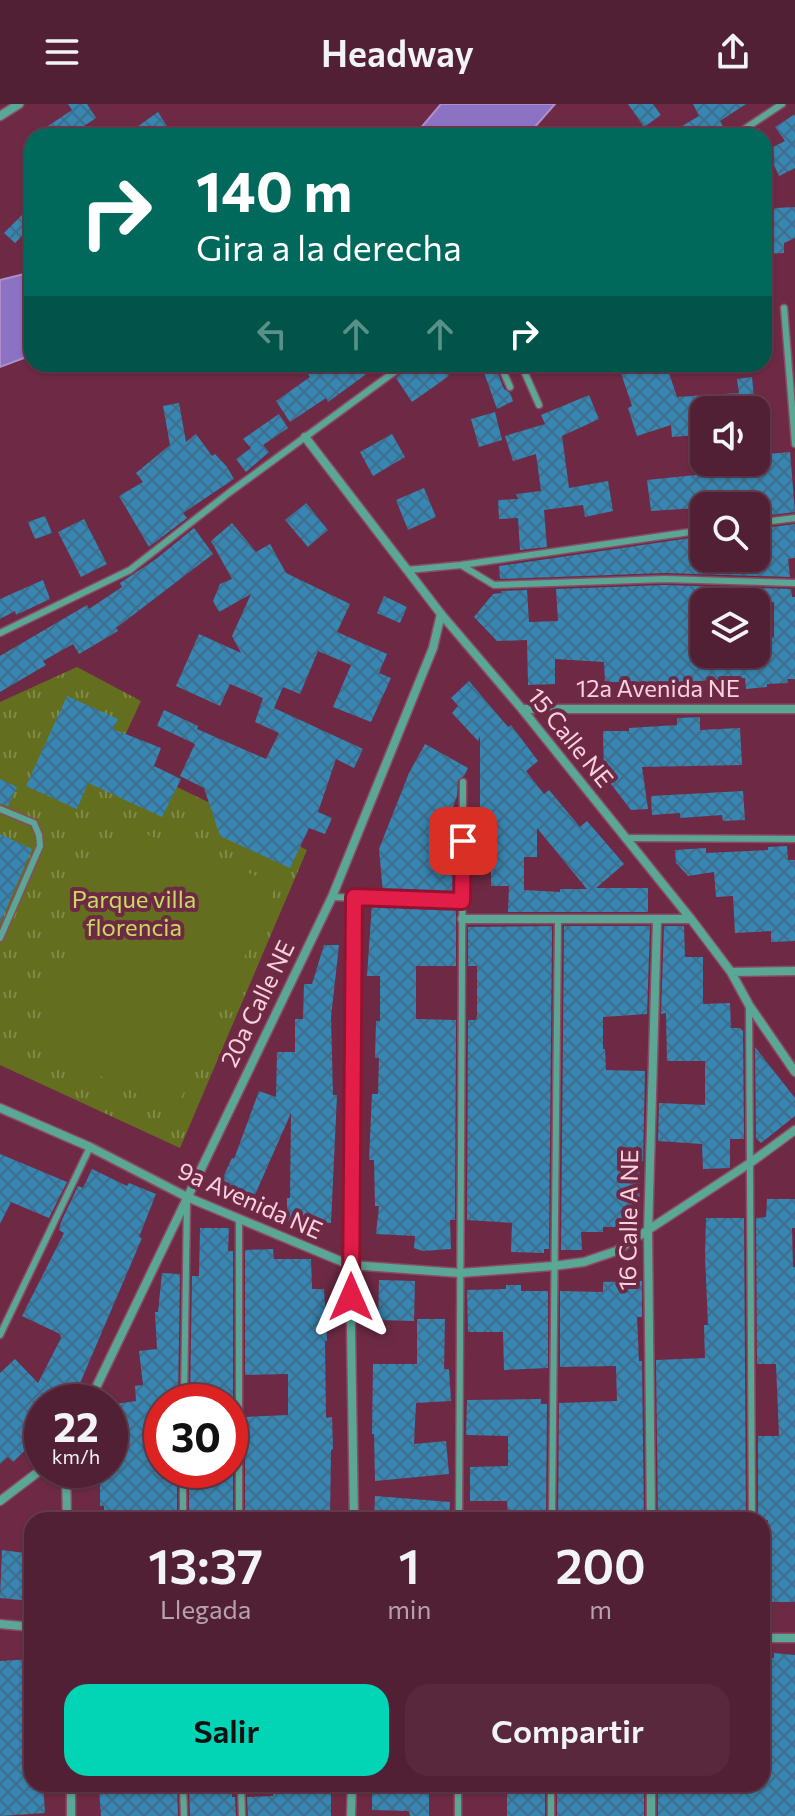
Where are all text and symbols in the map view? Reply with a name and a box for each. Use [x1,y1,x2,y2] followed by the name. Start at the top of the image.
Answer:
[40,30,84,74] icon: menu
[321,30,474,74] text: Headway
[711,30,755,74] icon: share
[196,155,352,224] text: 140 m
[64,160,168,264] icon: right
[196,224,462,268] text: Gira a la derecha
[250,312,294,356] icon: left
[334,312,378,356] icon: ahead
[418,312,462,356] icon: ahead
[502,312,546,356] icon: right
[690,396,770,668] map controls
[690,396,770,476] button: sound
[690,492,770,572] button: search
[690,588,770,668] button: layers
[576,673,740,702] street label: 12a Avenida NE
[522,682,620,793] street label: 15 Calle NE
[429,807,497,875] pin
[441,819,485,863] icon: arrive
[72,884,196,941] park label: Parque villa florencia
[214,935,300,1071] street label: 20a Calle NE
[612,1149,643,1291] street label: 16 Calle A NE
[174,1155,327,1244] street label: 9a Avenida NE
[309,1255,393,1339] position arrow
[144,1384,248,1488] speed limit sign: 30
[53,1401,99,1450] text: 22
[52,1444,100,1468] text: km/h
[148,1535,263,1594] text: 13:37
[399,1535,420,1594] text: 1
[556,1535,646,1594] text: 200
[160,1593,251,1624] text: Llegada
[387,1593,431,1624] text: min
[589,1593,612,1624] text: m
[64,1684,389,1776] button: Salir
[405,1684,730,1776] button: Compartir

